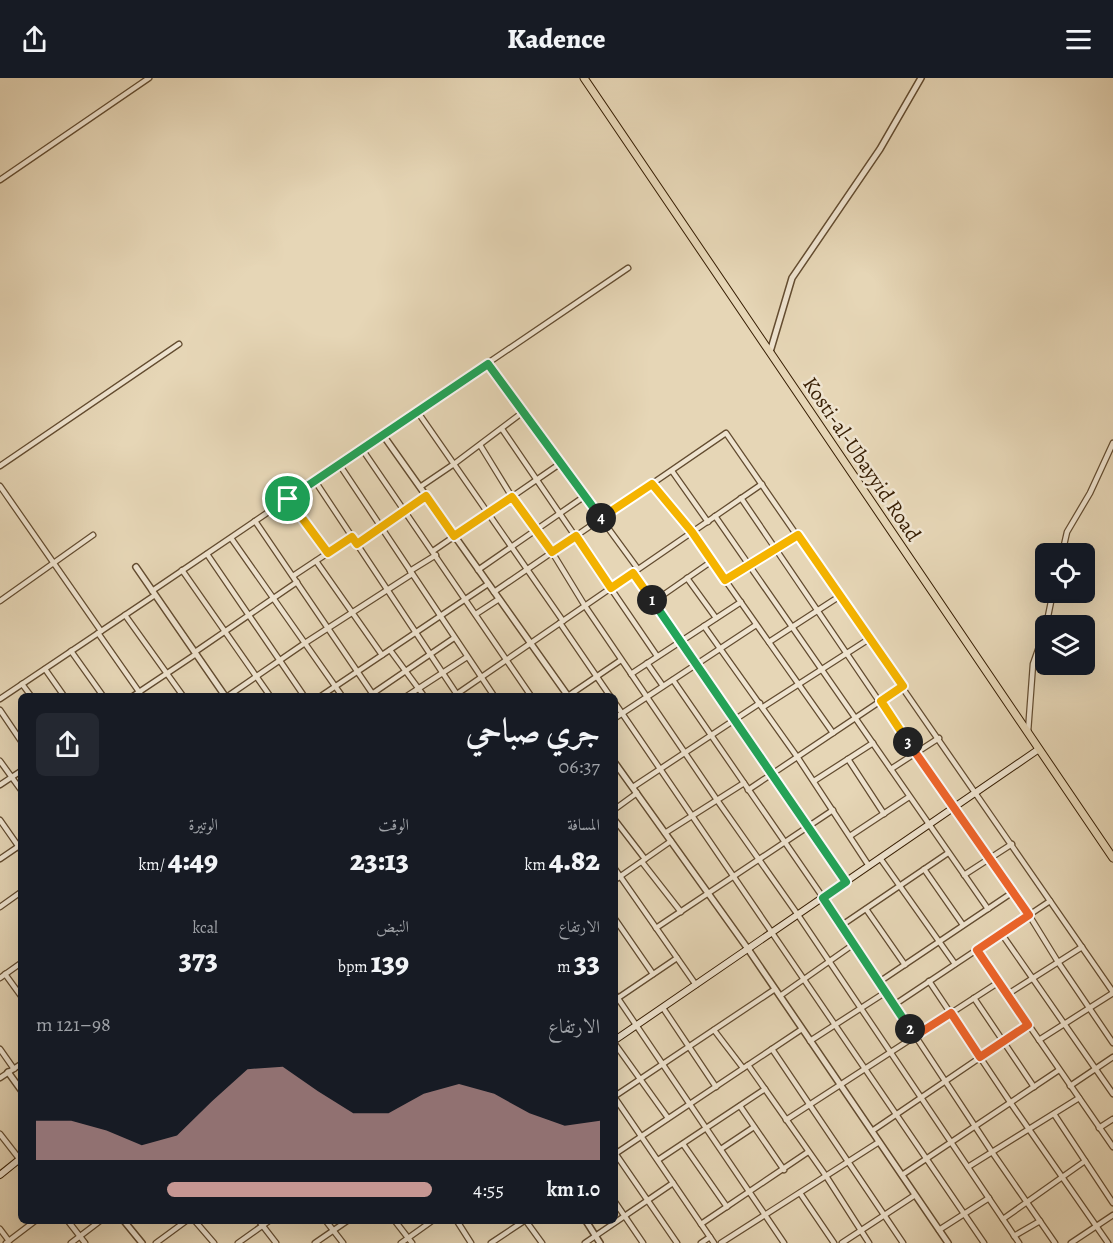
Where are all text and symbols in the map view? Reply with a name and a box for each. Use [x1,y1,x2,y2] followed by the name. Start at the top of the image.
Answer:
[508,21,605,57] text: Kadence
[18,23,51,56] icon: share
[1062,23,1095,56] icon: menu
[797,371,928,547] street label: Kosti-al-Ubayyid Road
[262,473,313,524] pin
[271,482,304,515] icon: arrive
[586,503,616,533] pin: 4
[597,507,605,529] text: 4
[1035,543,1095,675] map controls
[1035,543,1095,603] button: locate
[637,585,667,615] pin: 1
[649,589,655,611] text: 1
[1035,615,1095,675] button: layers
[466,708,600,753] text: جري صباحي
[36,713,99,776] button: share
[893,727,923,757] pin: 3
[905,731,911,753] text: 3
[559,753,600,780] text: 06:37
[188,814,218,836] text: الوتيرة
[378,814,409,836] text: الوقت
[567,814,600,836] text: المسافة
[168,840,218,880] text: 4:49
[350,840,409,880] text: 23:13
[549,840,600,880] text: 4.82
[138,854,168,876] text: /km
[525,854,549,876] text: km
[376,916,409,938] text: النبض
[558,916,600,938] text: الارتفاع
[192,917,218,939] text: kcal
[179,939,218,979] text: 373
[371,942,409,982] text: 139
[574,942,600,982] text: 33
[338,956,371,978] text: bpm
[557,956,574,978] text: m
[36,1011,111,1038] text: 98–121 m
[548,1013,600,1040] text: الارتفاع
[895,1014,925,1044] pin: 2
[906,1018,914,1040] text: 2
[473,1176,504,1203] text: 4:55
[547,1176,600,1203] text: 1.0 km

